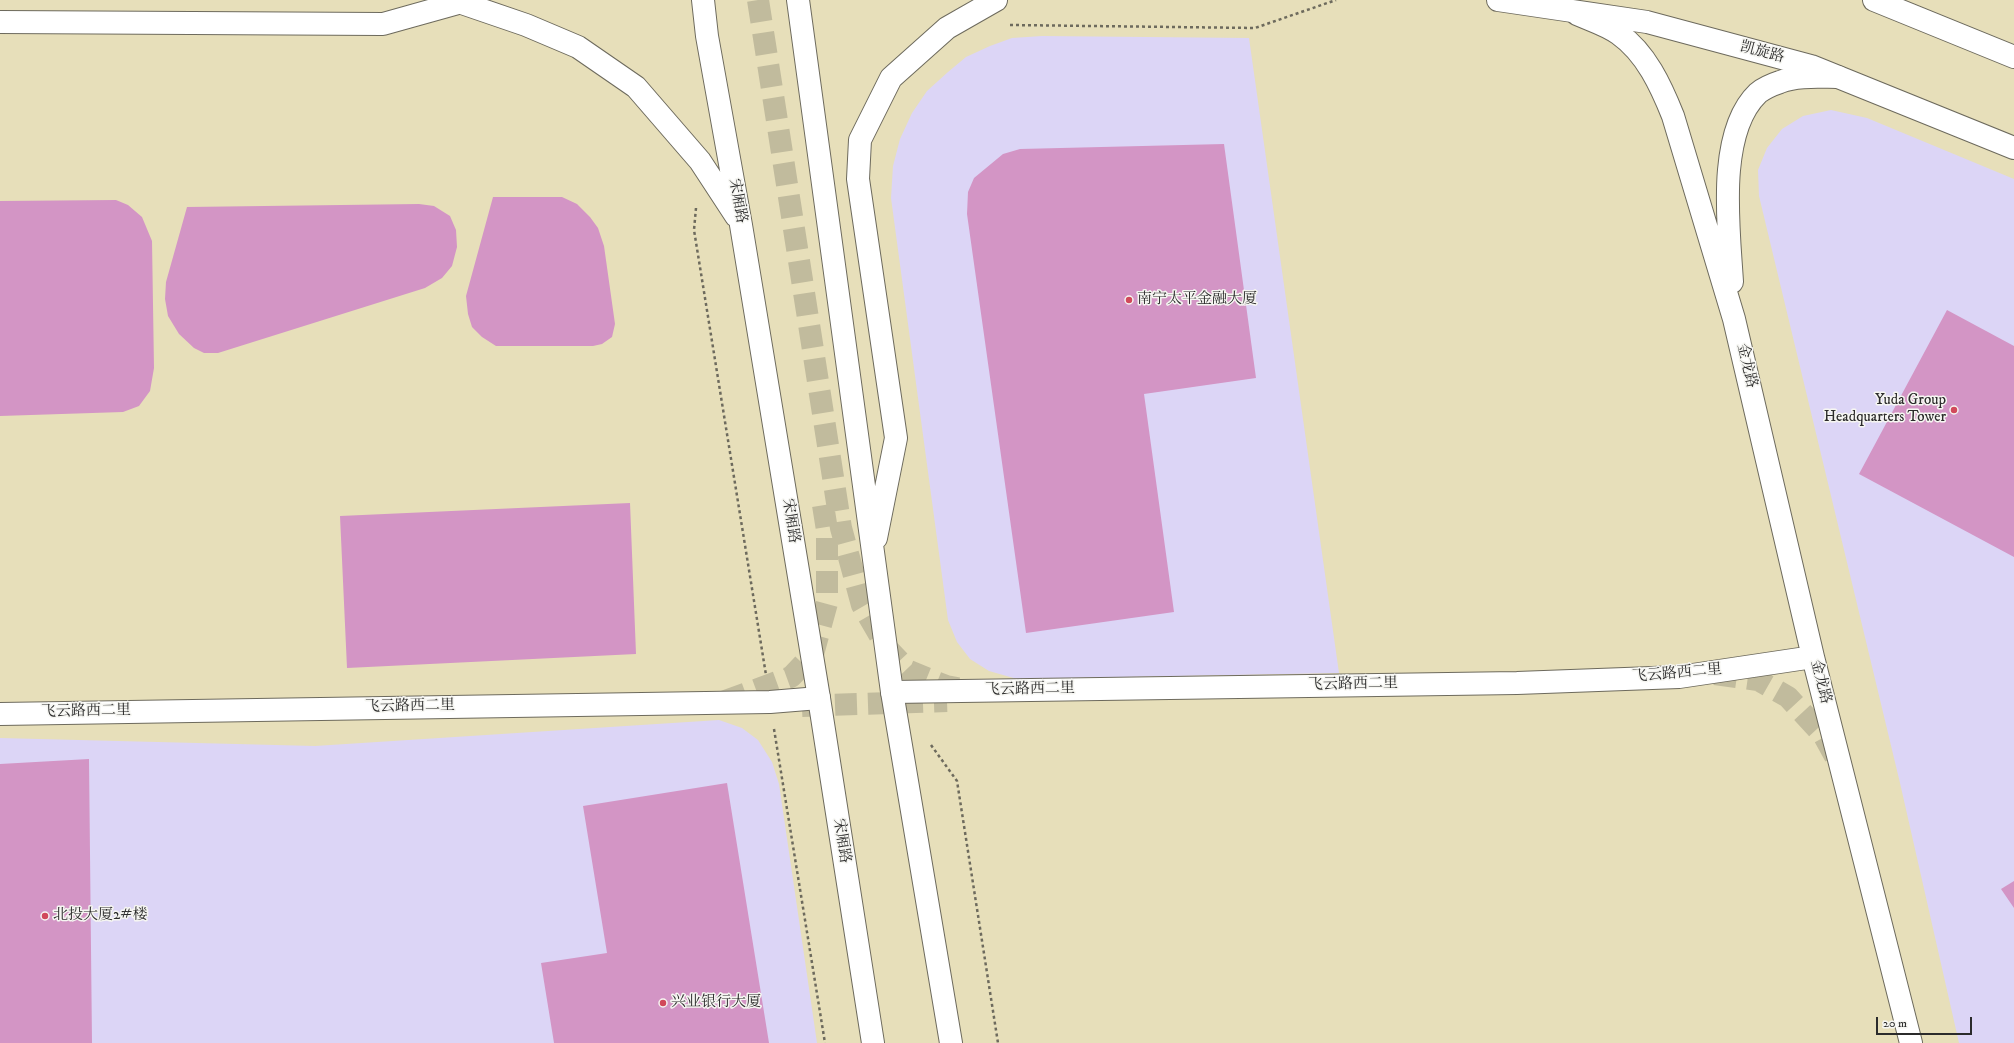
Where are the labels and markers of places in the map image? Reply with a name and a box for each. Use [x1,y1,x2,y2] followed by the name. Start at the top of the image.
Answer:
[1137,291,1257,309] place label: 南宁太平金融大厦
[1124,295,1134,305] marker: 南宁太平金融大厦
[1824,392,1946,427] place label: Yuda Group Headquarters Tower
[1949,405,1959,415] marker: Yuda Group Headquarters Tower
[53,907,147,925] place label: 北投大厦2#楼
[40,911,50,921] marker: 北投大厦2#楼
[671,994,761,1012] place label: 兴业银行大厦
[658,998,668,1008] marker: 兴业银行大厦

